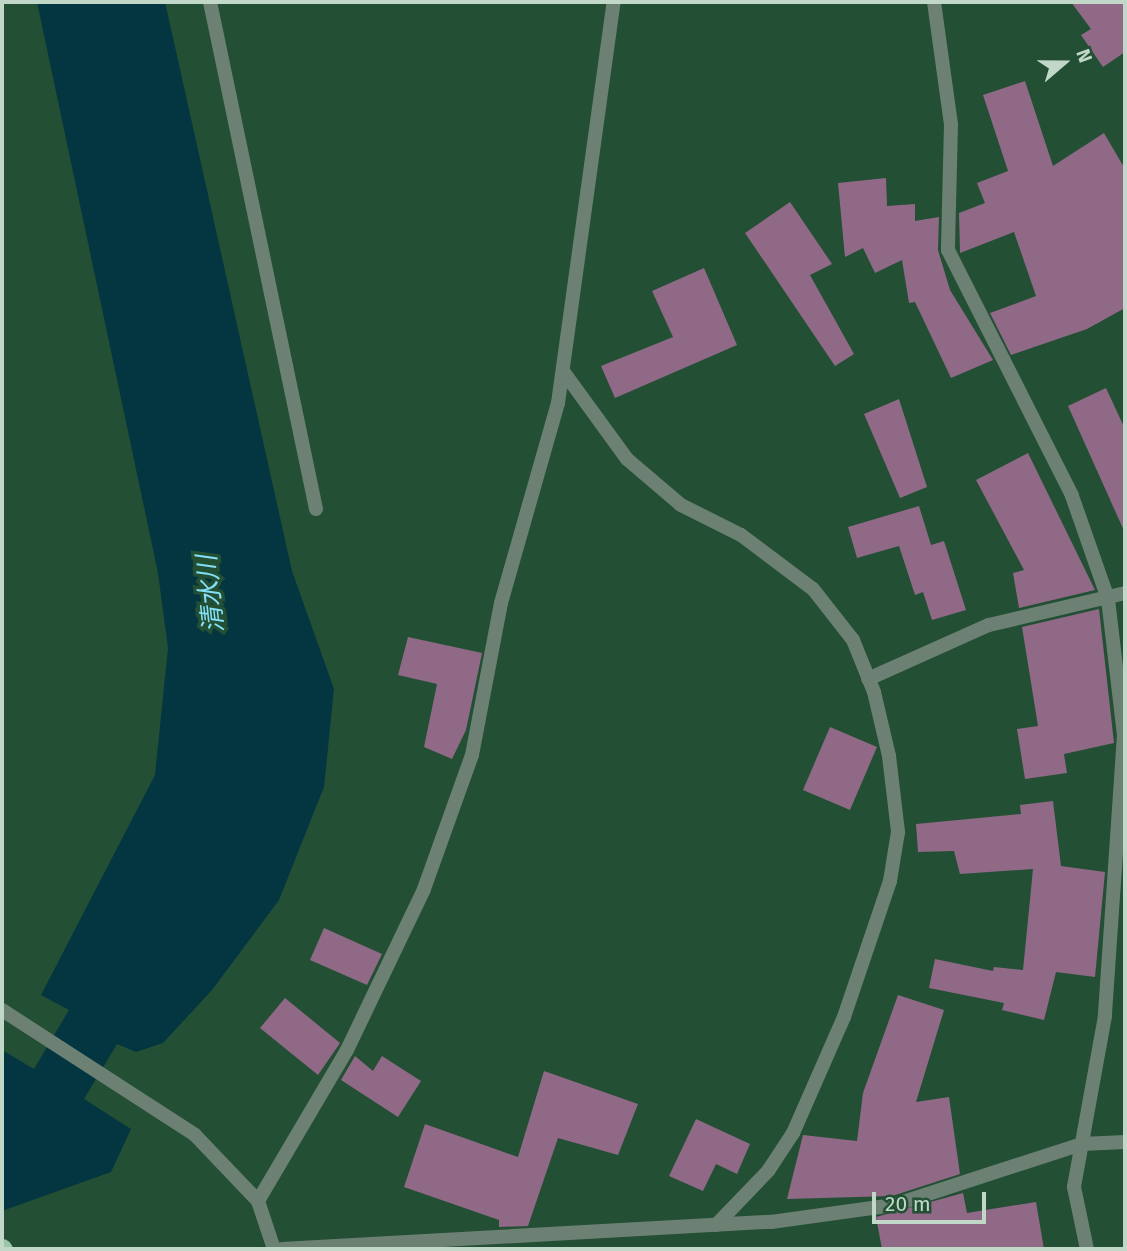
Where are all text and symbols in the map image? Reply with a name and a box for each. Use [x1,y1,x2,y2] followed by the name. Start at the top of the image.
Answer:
[1029,28,1099,98] north arrow
[1071,46,1097,65] text: N
[191,554,231,634] water label: 清水川
[875,1178,989,1222] scale bar
[885,1191,931,1217] text: 20 m

